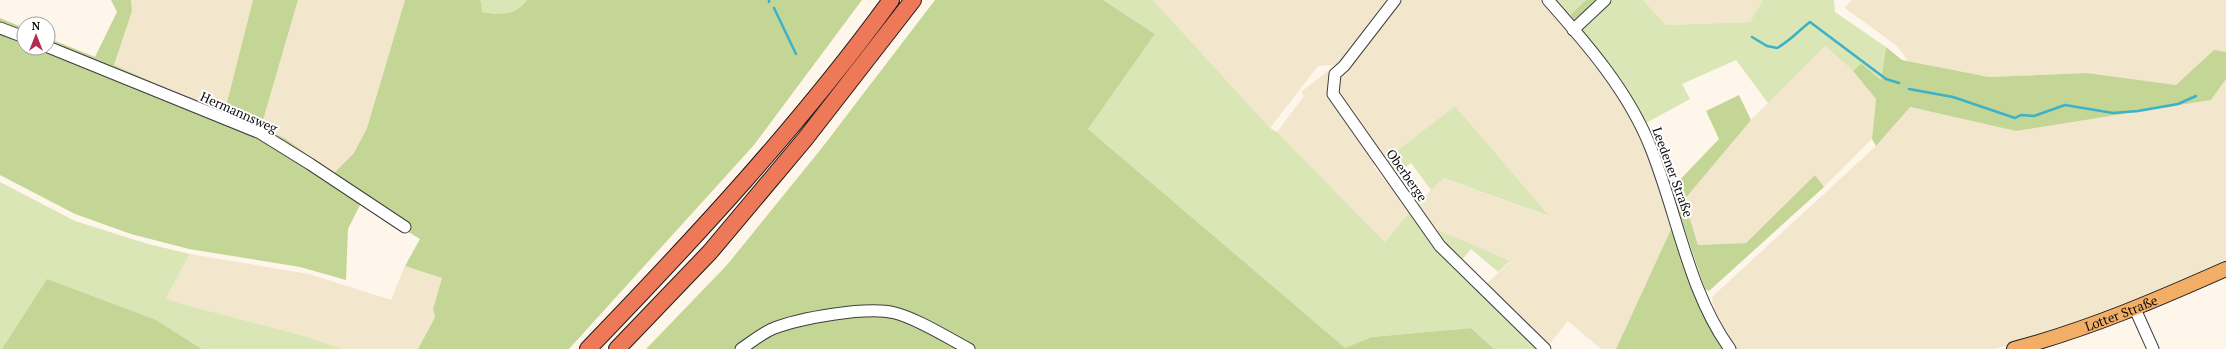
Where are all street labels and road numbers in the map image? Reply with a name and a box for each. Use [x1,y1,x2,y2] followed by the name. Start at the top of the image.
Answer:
[198,87,281,137] street label: Hermannsweg
[1648,124,1698,220] street label: Leedener Straße
[1382,145,1432,205] street label: Oberberge
[2082,291,2160,335] street label: Lotter Straße

